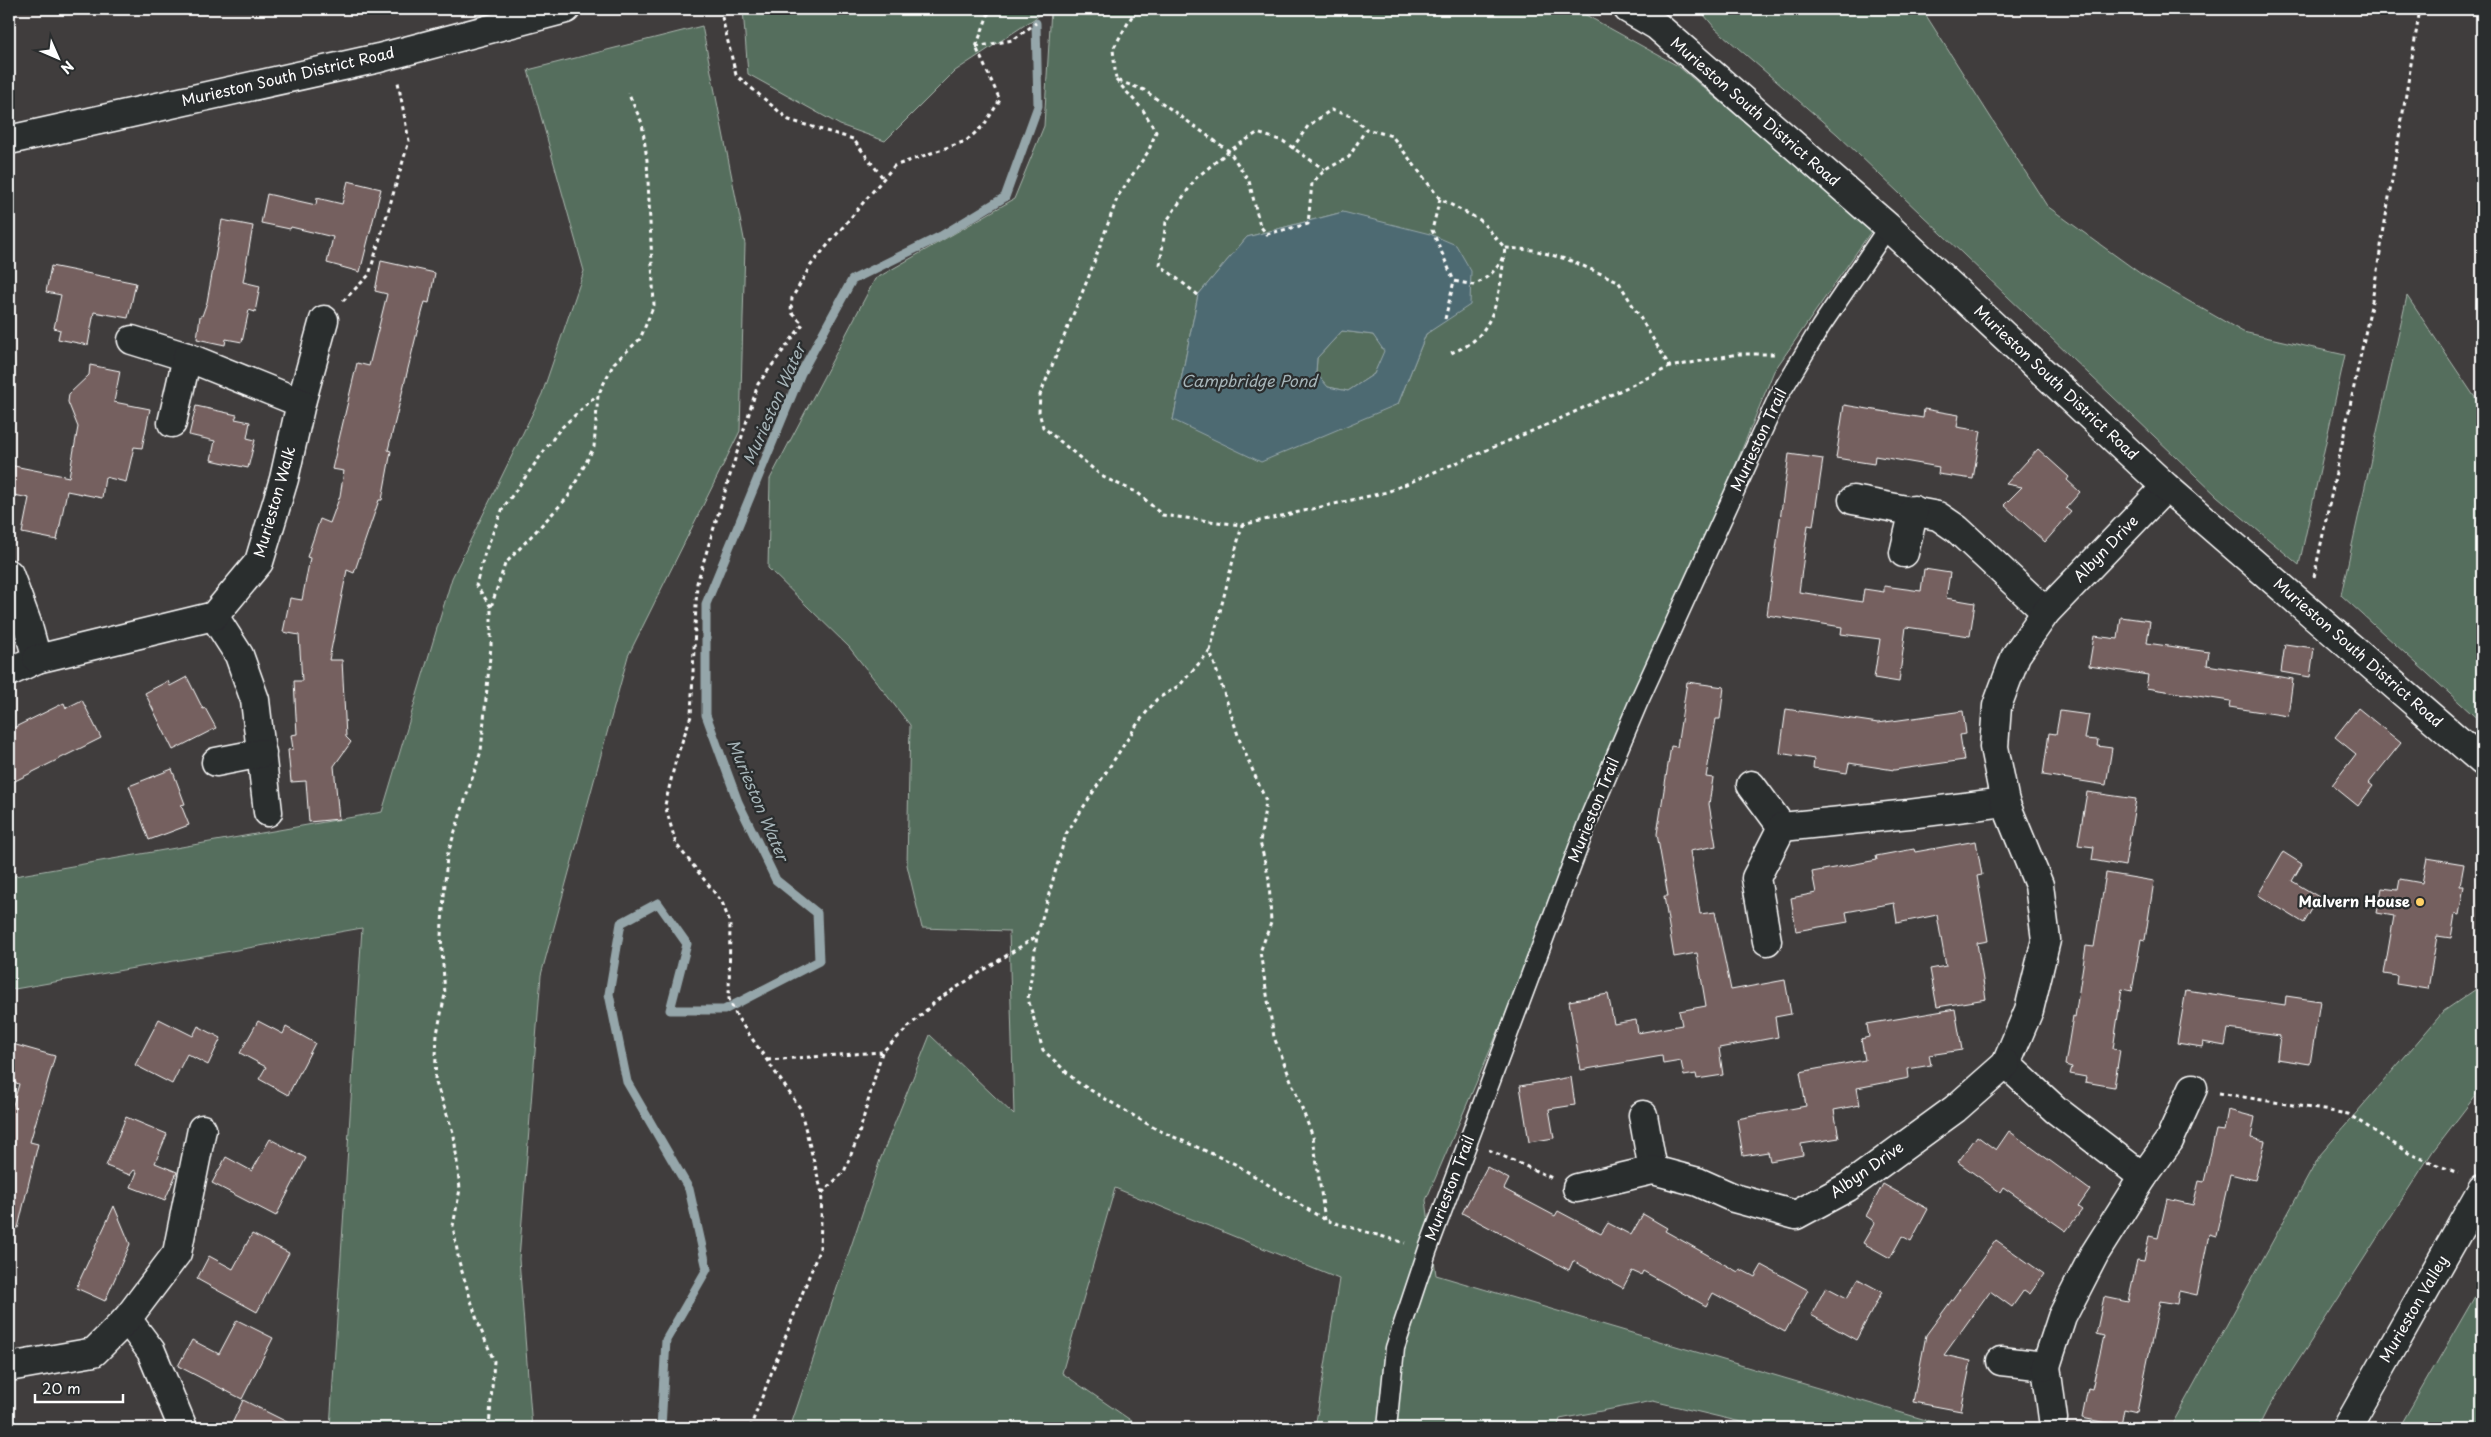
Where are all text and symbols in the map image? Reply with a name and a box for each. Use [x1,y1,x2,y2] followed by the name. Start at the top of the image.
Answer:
[1666,31,1846,191] street label: Murieston South District Road
[32,32,82,82] north arrow
[179,40,396,111] street label: Murieston South District Road
[56,56,79,79] text: N
[1970,299,2145,465] street label: Murieston South District Road
[736,337,812,468] water label: Murieston Water
[1181,368,1319,392] water label: Campbridge Pond
[1724,384,1792,495] street label: Murieston Trail
[247,443,300,560] street label: Murieston Walk
[2067,509,2143,587] street label: Albyn Drive
[2269,572,2449,732] street label: Murieston South District Road
[722,735,796,867] water label: Murieston Water
[1561,754,1624,865] street label: Murieston Trail
[2299,889,2410,912] place label: Malvern House
[2414,896,2426,908] marker: Malvern House
[1418,1131,1479,1243] street label: Murieston Trail
[1825,1135,1908,1203] street label: Albyn Drive
[2373,1250,2453,1366] street label: Murieston Valley
[35,1372,122,1404] scale bar
[42,1376,81,1399] text: 20 m

